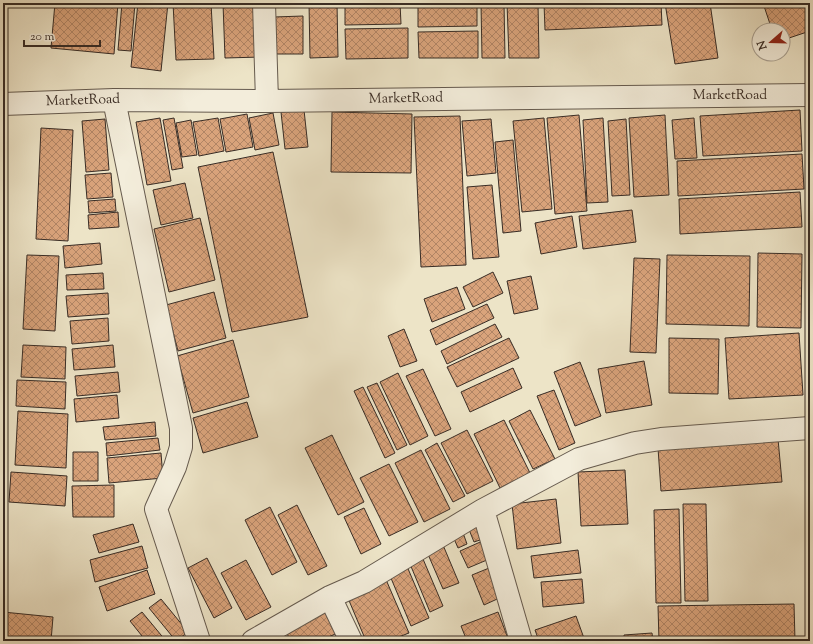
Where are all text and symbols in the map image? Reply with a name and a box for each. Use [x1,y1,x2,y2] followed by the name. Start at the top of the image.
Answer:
[24,22,100,48] scale bar
[751,22,791,62] north arrow
[30,28,55,46] text: 20 m
[753,38,772,53] text: N
[693,86,767,106] street label: MarketRoad
[369,88,443,110] street label: MarketRoad
[45,90,121,112] street label: MarketRoad

